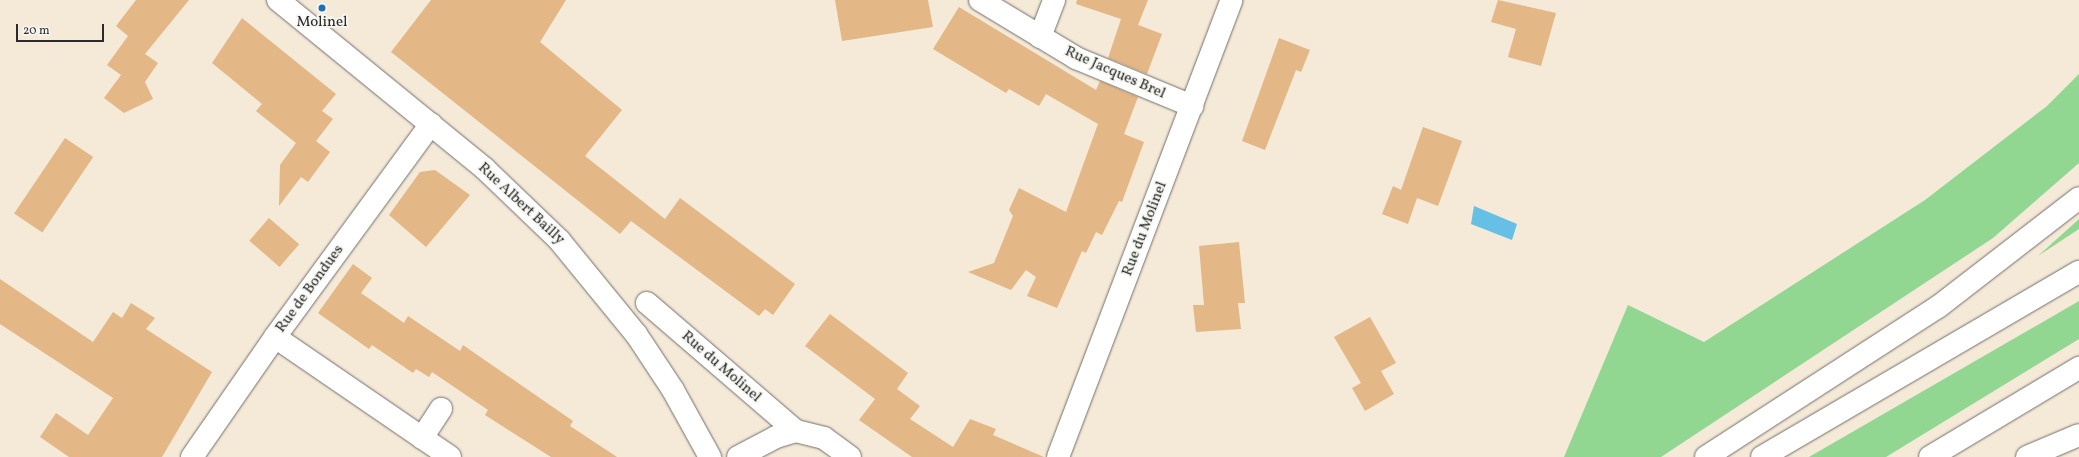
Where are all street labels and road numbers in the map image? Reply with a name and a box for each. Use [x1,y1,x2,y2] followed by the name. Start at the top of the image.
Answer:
[1062,43,1168,103] street label: Rue Jacques Brel
[474,159,568,249] street label: Rue Albert Bailly
[1119,179,1171,279] street label: Rue du Molinel
[272,242,348,336] street label: Rue de Bondues
[677,327,765,407] street label: Rue du Molinel

